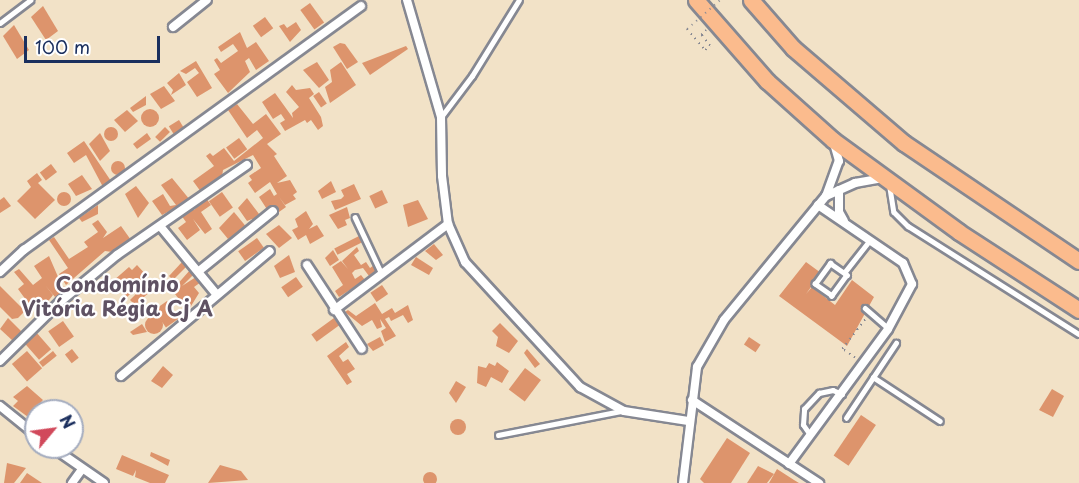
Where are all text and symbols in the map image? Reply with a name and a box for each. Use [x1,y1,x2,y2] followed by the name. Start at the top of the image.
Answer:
[27,24,164,62] scale bar
[35,33,90,60] text: 100 m
[21,270,213,320] district label: Condomínio Vitória Régia Cj A
[24,399,84,459] north arrow
[54,410,82,433] text: N

